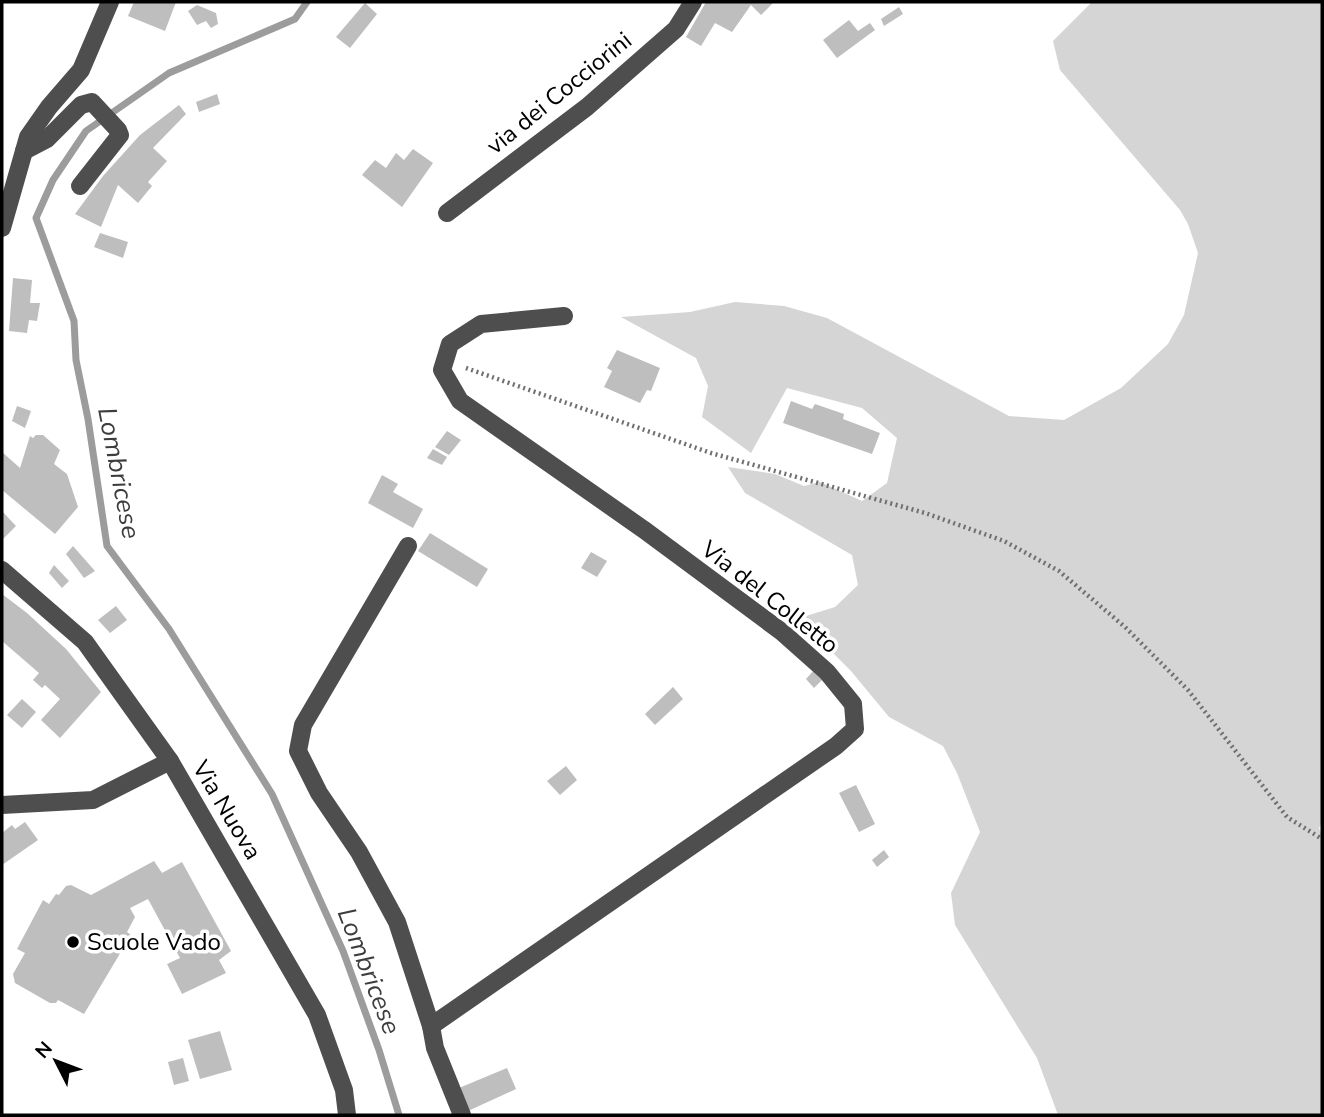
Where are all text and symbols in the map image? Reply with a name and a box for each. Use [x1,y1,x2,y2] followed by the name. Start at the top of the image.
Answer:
[480,24,638,162] street label: via dei Cocciorini
[89,404,149,542] water label: Lombricese
[694,533,845,661] street label: Via del Colletto
[184,754,269,865] street label: Via Nuova
[329,903,409,1040] water label: Lombricese
[87,926,221,958] place label: Scuole Vado
[65,934,81,950] marker: Scuole Vado
[21,1026,91,1096] north arrow
[30,1036,59,1064] text: N

